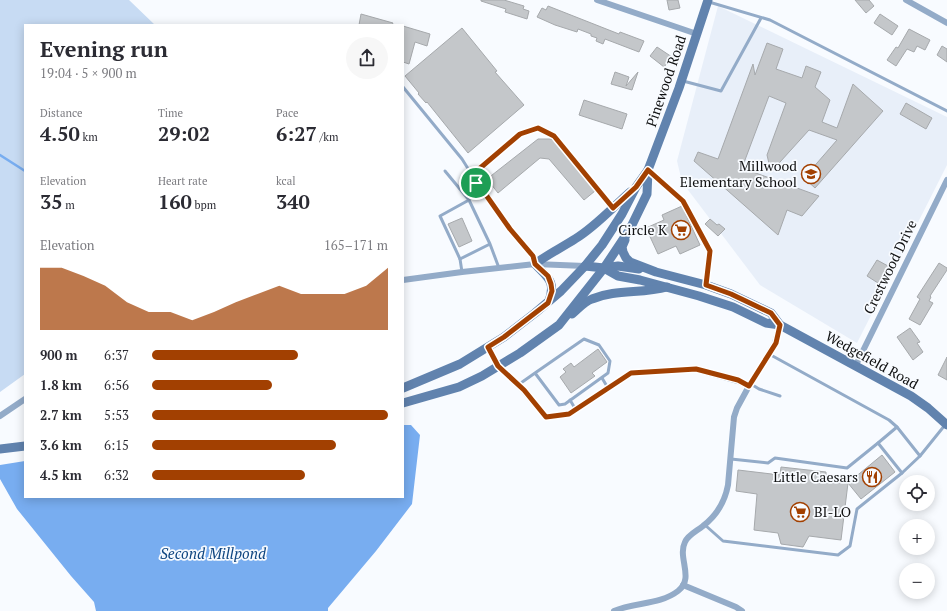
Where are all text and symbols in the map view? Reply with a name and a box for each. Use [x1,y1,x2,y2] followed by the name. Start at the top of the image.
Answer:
[641,32,690,129] street label: Pinewood Road
[40,34,168,63] text: Evening run
[346,37,388,79] button: share
[40,64,137,82] text: 19:04 · 5 × 900 m
[40,106,83,120] text: Distance
[158,106,183,120] text: Time
[276,106,299,120] text: Pace
[40,120,80,147] text: 4.50
[158,120,210,147] text: 29:02
[276,120,317,147] text: 6:27
[80,130,98,144] text: km
[317,130,338,144] text: /km
[680,156,797,191] place label: Millwood Elementary School
[800,163,822,185] school or university icon: Millwood Elementary School
[459,166,493,200] pin
[465,172,487,194] icon: arrive
[40,174,86,188] text: Elevation
[158,174,207,188] text: Heart rate
[276,174,296,188] text: kcal
[40,188,63,215] text: 35
[158,188,192,215] text: 160
[276,188,310,215] text: 340
[63,198,75,212] text: m
[192,198,216,212] text: bpm
[858,216,921,317] street label: Crestwood Drive
[670,219,692,241] supermarket icon: Circle K
[618,220,668,239] place label: Circle K
[40,236,95,254] text: Elevation
[324,236,388,254] text: 165–171 m
[822,326,922,393] street label: Wedgefield Road
[40,346,78,364] text: 900 m
[104,346,129,364] text: 6:37
[40,376,82,394] text: 1.8 km
[104,376,129,394] text: 6:56
[40,406,82,424] text: 2.7 km
[104,406,129,424] text: 5:53
[40,436,82,454] text: 3.6 km
[104,436,129,454] text: 6:15
[40,466,82,484] text: 4.5 km
[104,466,129,484] text: 6:32
[861,466,883,488] restaurant icon: Little Caesars
[773,467,858,486] place label: Little Caesars
[899,475,935,599] map controls
[899,475,935,511] button: locate
[789,501,811,523] supermarket icon: BI-LO
[814,502,851,521] place label: BI-LO
[899,519,935,555] button: +
[160,543,267,563] water label: Second Millpond
[899,563,935,599] button: −

